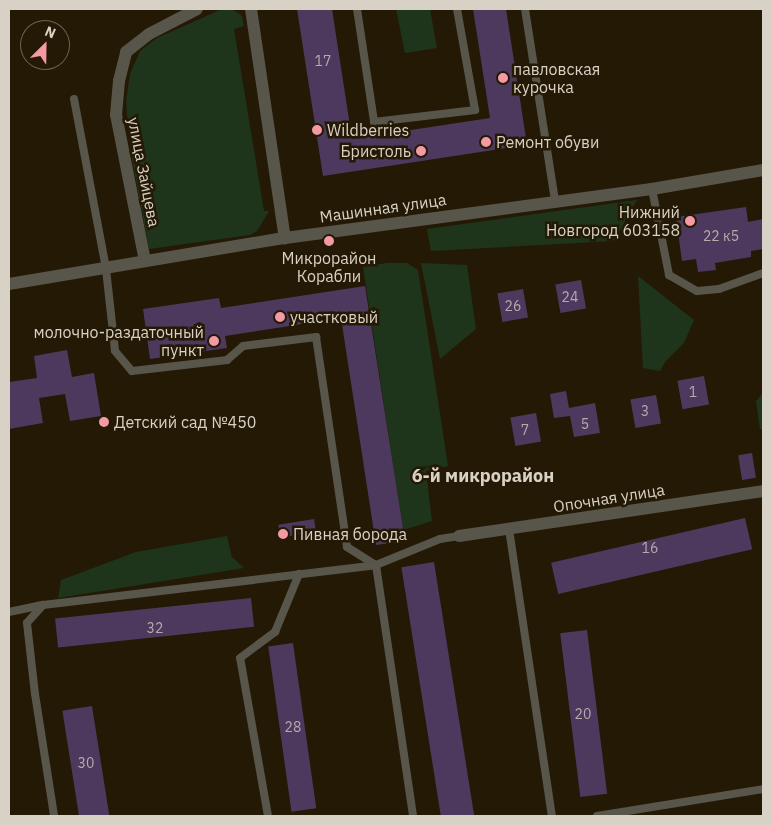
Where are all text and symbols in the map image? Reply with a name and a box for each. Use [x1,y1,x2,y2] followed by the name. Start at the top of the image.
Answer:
[20,20,70,70] north arrow
[42,22,59,42] text: N
[315,53,331,69] house number: 17
[513,59,600,97] place label: павловская курочка
[497,72,509,84] marker: павловская курочка
[124,116,164,228] street label: улица Зайцева
[327,120,409,140] place label: Wildberries
[311,124,323,136] marker: Wildberries
[496,132,599,152] place label: Ремонт обуви
[480,136,492,148] marker: Ремонт обуви
[340,141,411,161] place label: Бристоль
[415,145,427,157] marker: Бристоль
[318,190,448,226] street label: Машинная улица
[546,202,680,240] place label: Нижний Новгород 603158
[684,215,696,227] marker: Нижний Новгород 603158
[703,228,739,244] house number: 22 к5
[323,235,335,247] marker: Микрорайон Корабли
[281,248,377,286] place label: Микрорайон Корабли
[562,289,578,305] house number: 24
[505,298,521,314] house number: 26
[290,307,378,327] place label: участковый
[274,311,286,323] marker: участковый
[34,322,204,360] place label: молочно-раздаточный пункт
[208,335,220,347] marker: молочно-раздаточный пункт
[689,384,697,400] house number: 1
[641,403,649,419] house number: 3
[114,412,256,432] place label: Детский сад №450
[98,416,110,428] marker: Детский сад №450
[581,416,589,432] house number: 5
[521,422,529,438] house number: 7
[412,465,554,487] district label: 6-й микрорайон
[552,480,666,516] street label: Опочная улица
[293,524,407,544] place label: Пивная борода
[277,528,289,540] marker: Пивная борода
[642,540,658,556] house number: 16
[147,620,163,636] house number: 32
[575,706,591,722] house number: 20
[285,719,301,735] house number: 28
[78,755,94,771] house number: 30

